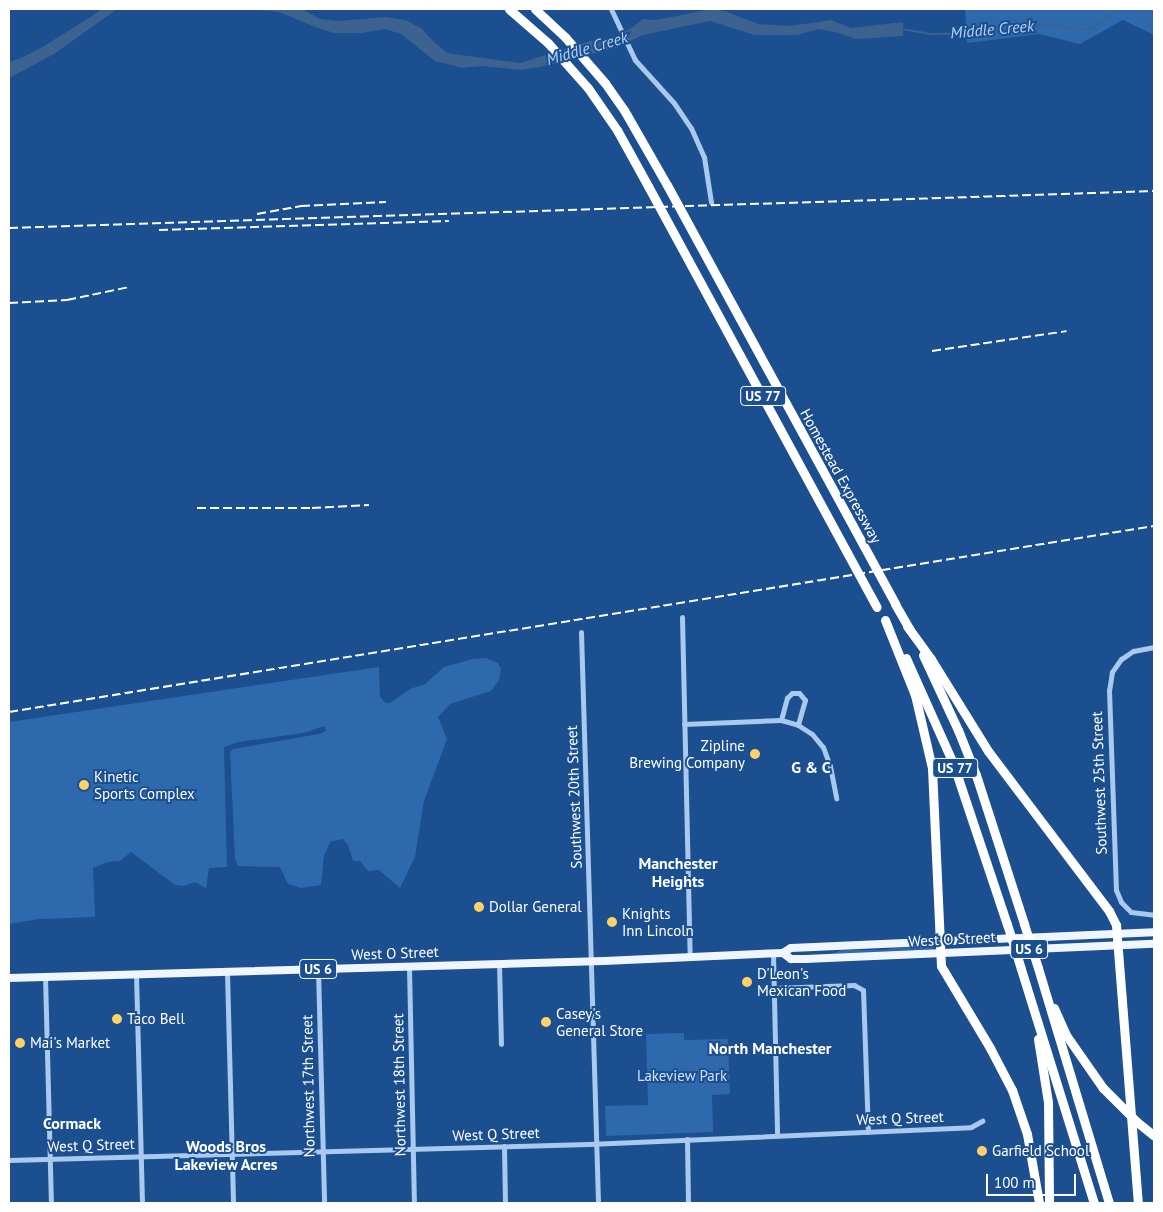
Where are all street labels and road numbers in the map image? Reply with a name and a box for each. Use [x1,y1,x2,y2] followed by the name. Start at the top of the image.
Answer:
[739,384,787,408] road number: US 77
[797,406,885,546] street label: Homestead Expressway
[1088,711,1110,855] street label: Southwest 25th Street
[563,725,585,869] street label: Southwest 20th Street
[931,756,979,780] road number: US 77
[908,928,996,950] street label: West O Street
[1009,938,1049,961] road number: US 6
[351,942,439,964] street label: West O Street
[298,958,338,981] road number: US 6
[389,1013,409,1157] street label: Northwest 18th Street
[298,1015,318,1157] street label: Northwest 17th Street
[856,1107,944,1129] street label: West Q Street
[452,1123,540,1145] street label: West Q Street
[47,1134,135,1156] street label: West Q Street

